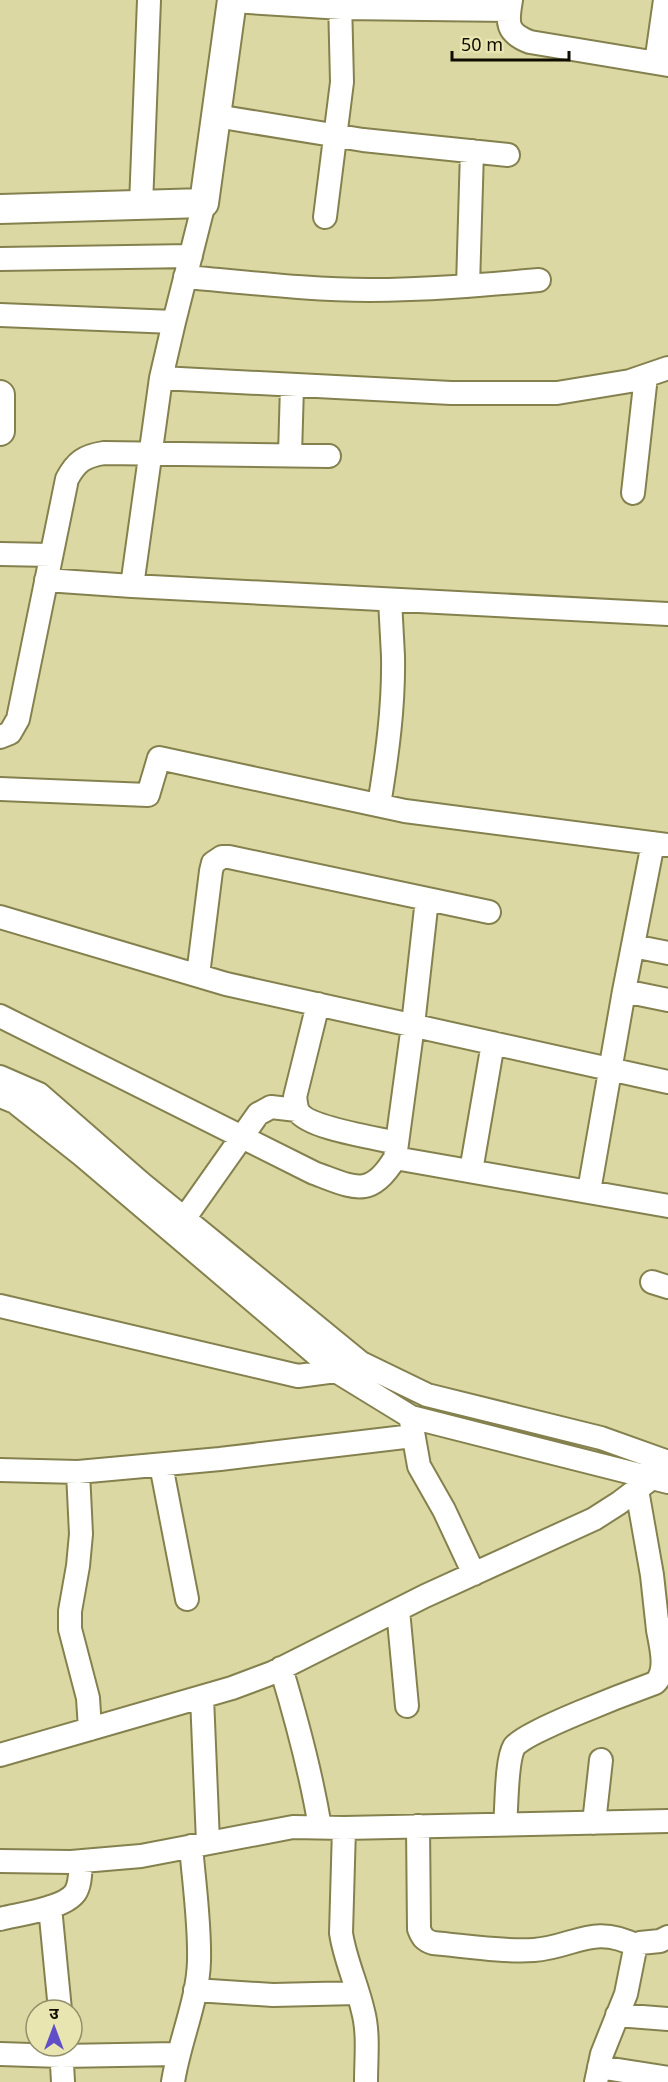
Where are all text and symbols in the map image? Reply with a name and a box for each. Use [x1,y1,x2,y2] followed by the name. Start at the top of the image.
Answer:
[452,24,569,62] scale bar
[461,32,503,56] text: 50 m
[24,1998,84,2058] north arrow
[49,2002,59,2024] text: उ

